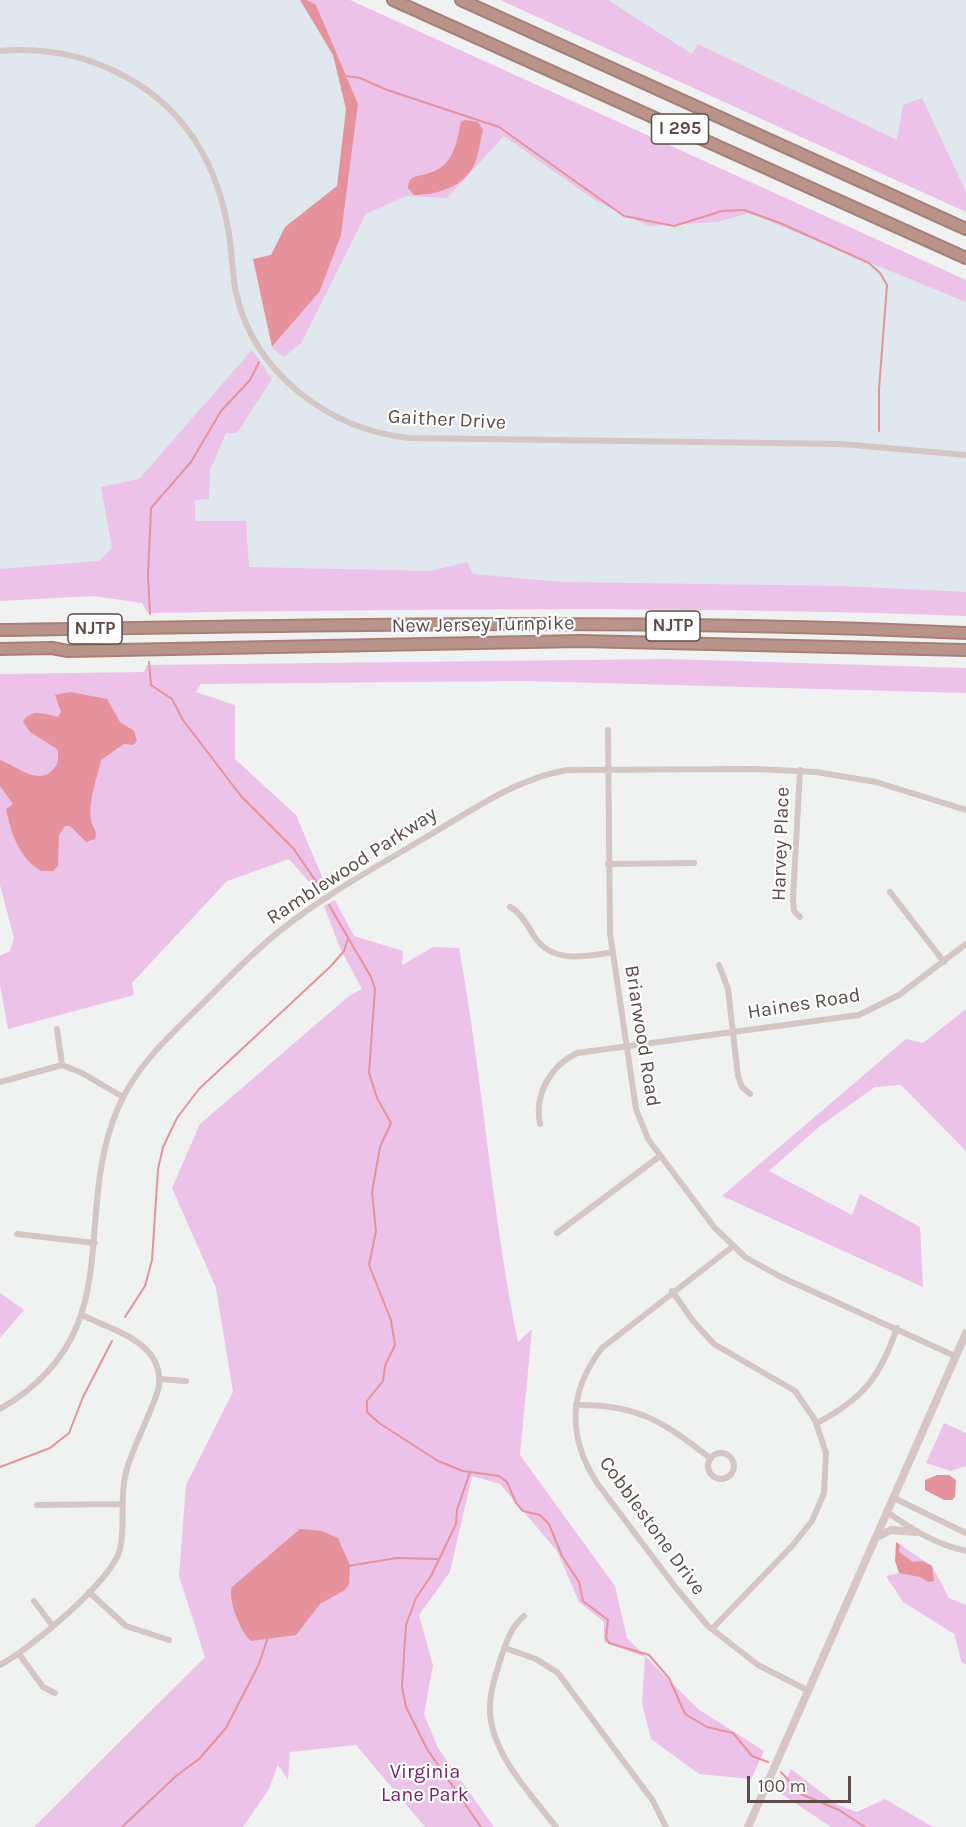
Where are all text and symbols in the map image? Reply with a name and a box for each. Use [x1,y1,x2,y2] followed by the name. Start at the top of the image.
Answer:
[652,114,708,144] road number: I 295
[387,405,507,435] street label: Gaither Drive
[391,611,575,639] street label: New Jersey Turnpike
[646,611,700,641] road number: NJTP
[68,614,122,644] road number: NJTP
[767,786,795,902] street label: Harvey Place
[262,802,442,930] street label: Ramblewood Parkway
[619,964,665,1108] street label: Briarwood Road
[746,983,862,1025] street label: Haines Road
[594,1452,710,1600] street label: Cobblestone Drive
[381,1760,469,1807] park label: Virginia Lane Park
[750,1764,854,1802] scale bar
[758,1775,806,1797] text: 100 m

